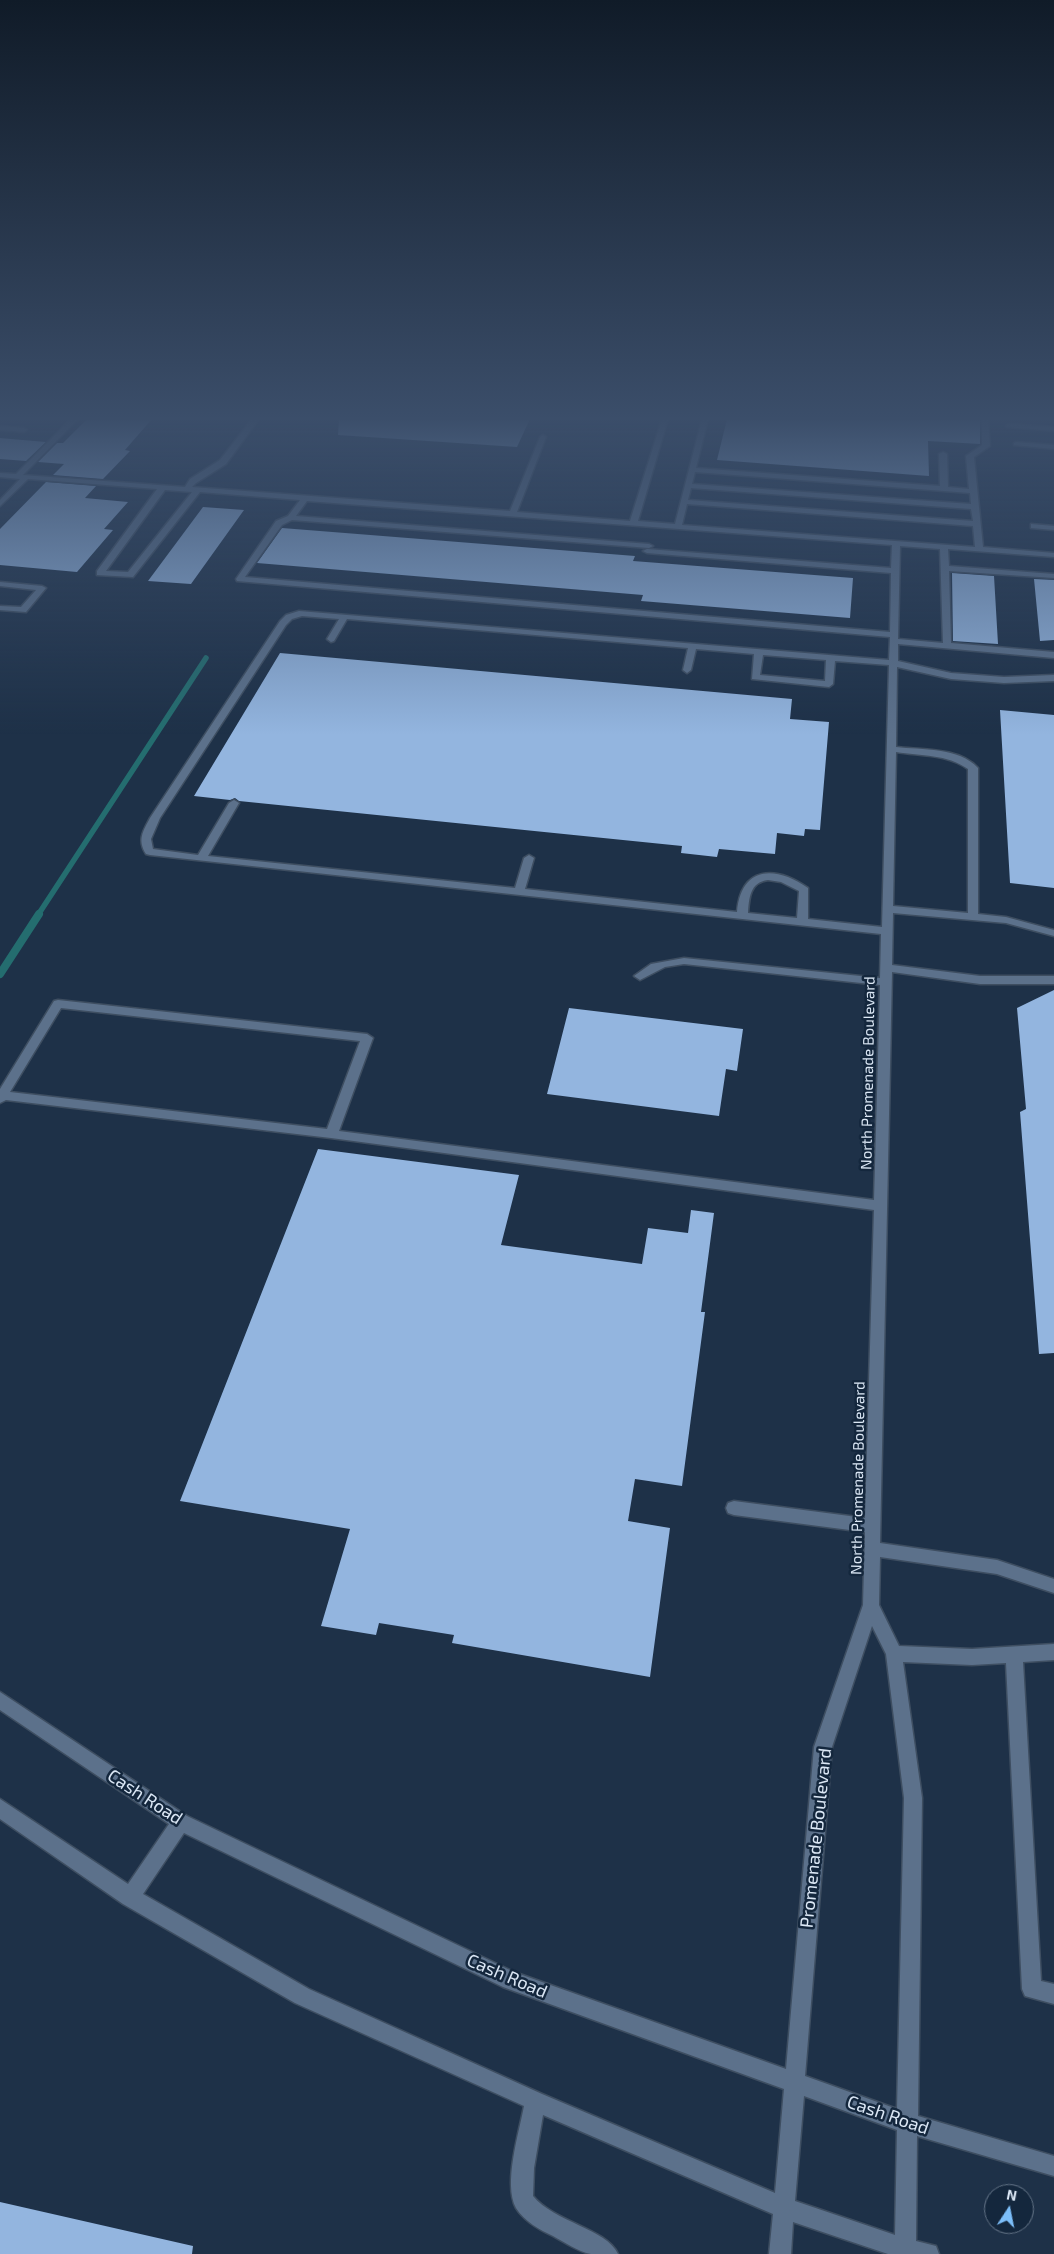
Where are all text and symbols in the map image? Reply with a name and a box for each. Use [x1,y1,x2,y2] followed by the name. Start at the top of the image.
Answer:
[857,976,879,1170] street label: North Promenade Boulevard
[847,1381,869,1575] street label: North Promenade Boulevard
[796,1747,836,1929] street label: Promenade Boulevard
[103,1765,187,1829] street label: Cash Road
[464,1949,550,2003] street label: Cash Road
[844,2091,932,2139] street label: Cash Road
[984,2184,1034,2234] north arrow
[1005,2185,1018,2204] text: N

